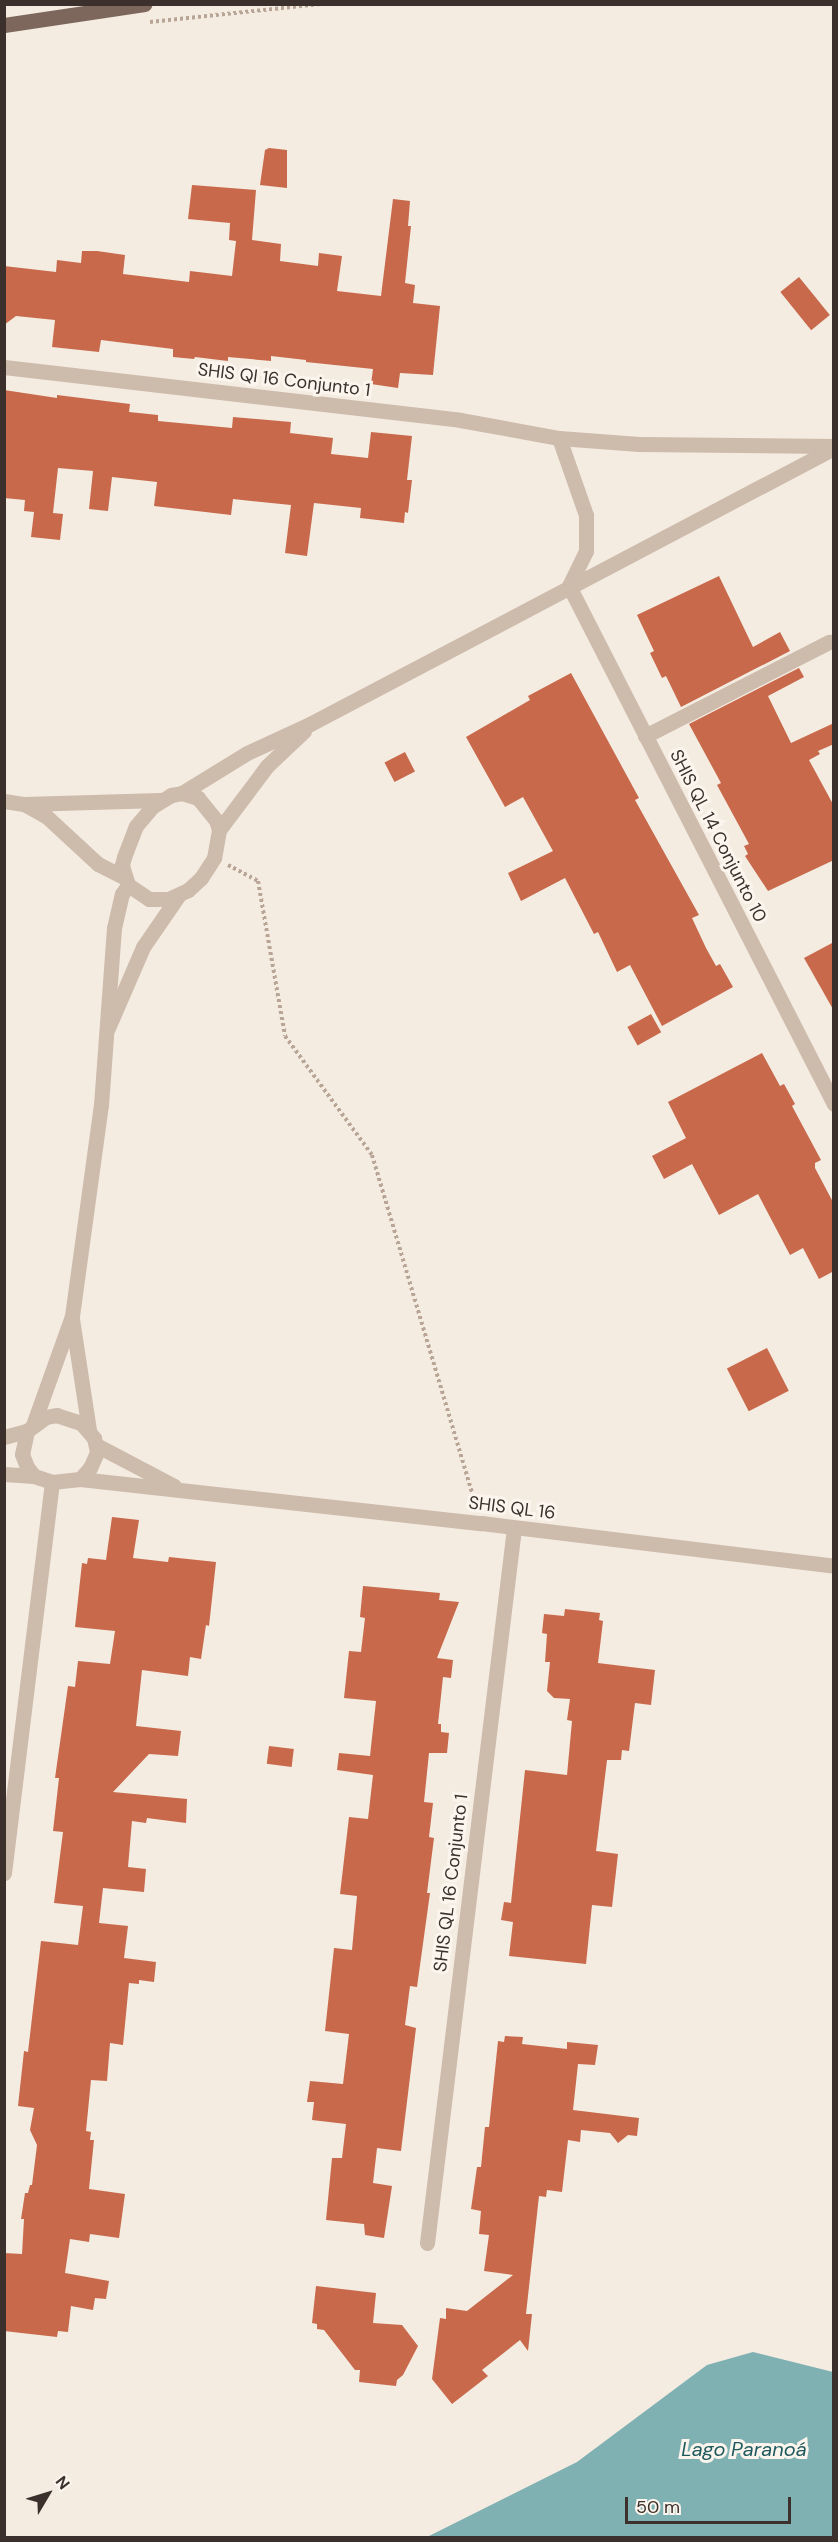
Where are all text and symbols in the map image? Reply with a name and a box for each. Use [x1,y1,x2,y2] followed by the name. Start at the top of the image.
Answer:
[197,359,371,401] street label: SHIS QI 16 Conjunto 1
[665,746,771,926] street label: SHIS QL 14 Conjunto 10
[467,1492,557,1524] street label: SHIS QL 16
[429,1793,473,1973] street label: SHIS QL 16 Conjunto 1
[681,2437,807,2461] water label: Lago Paranoá
[18,2464,78,2524] north arrow
[51,2472,74,2494] text: N
[628,2485,794,2523] scale bar
[636,2495,680,2519] text: 50 m

